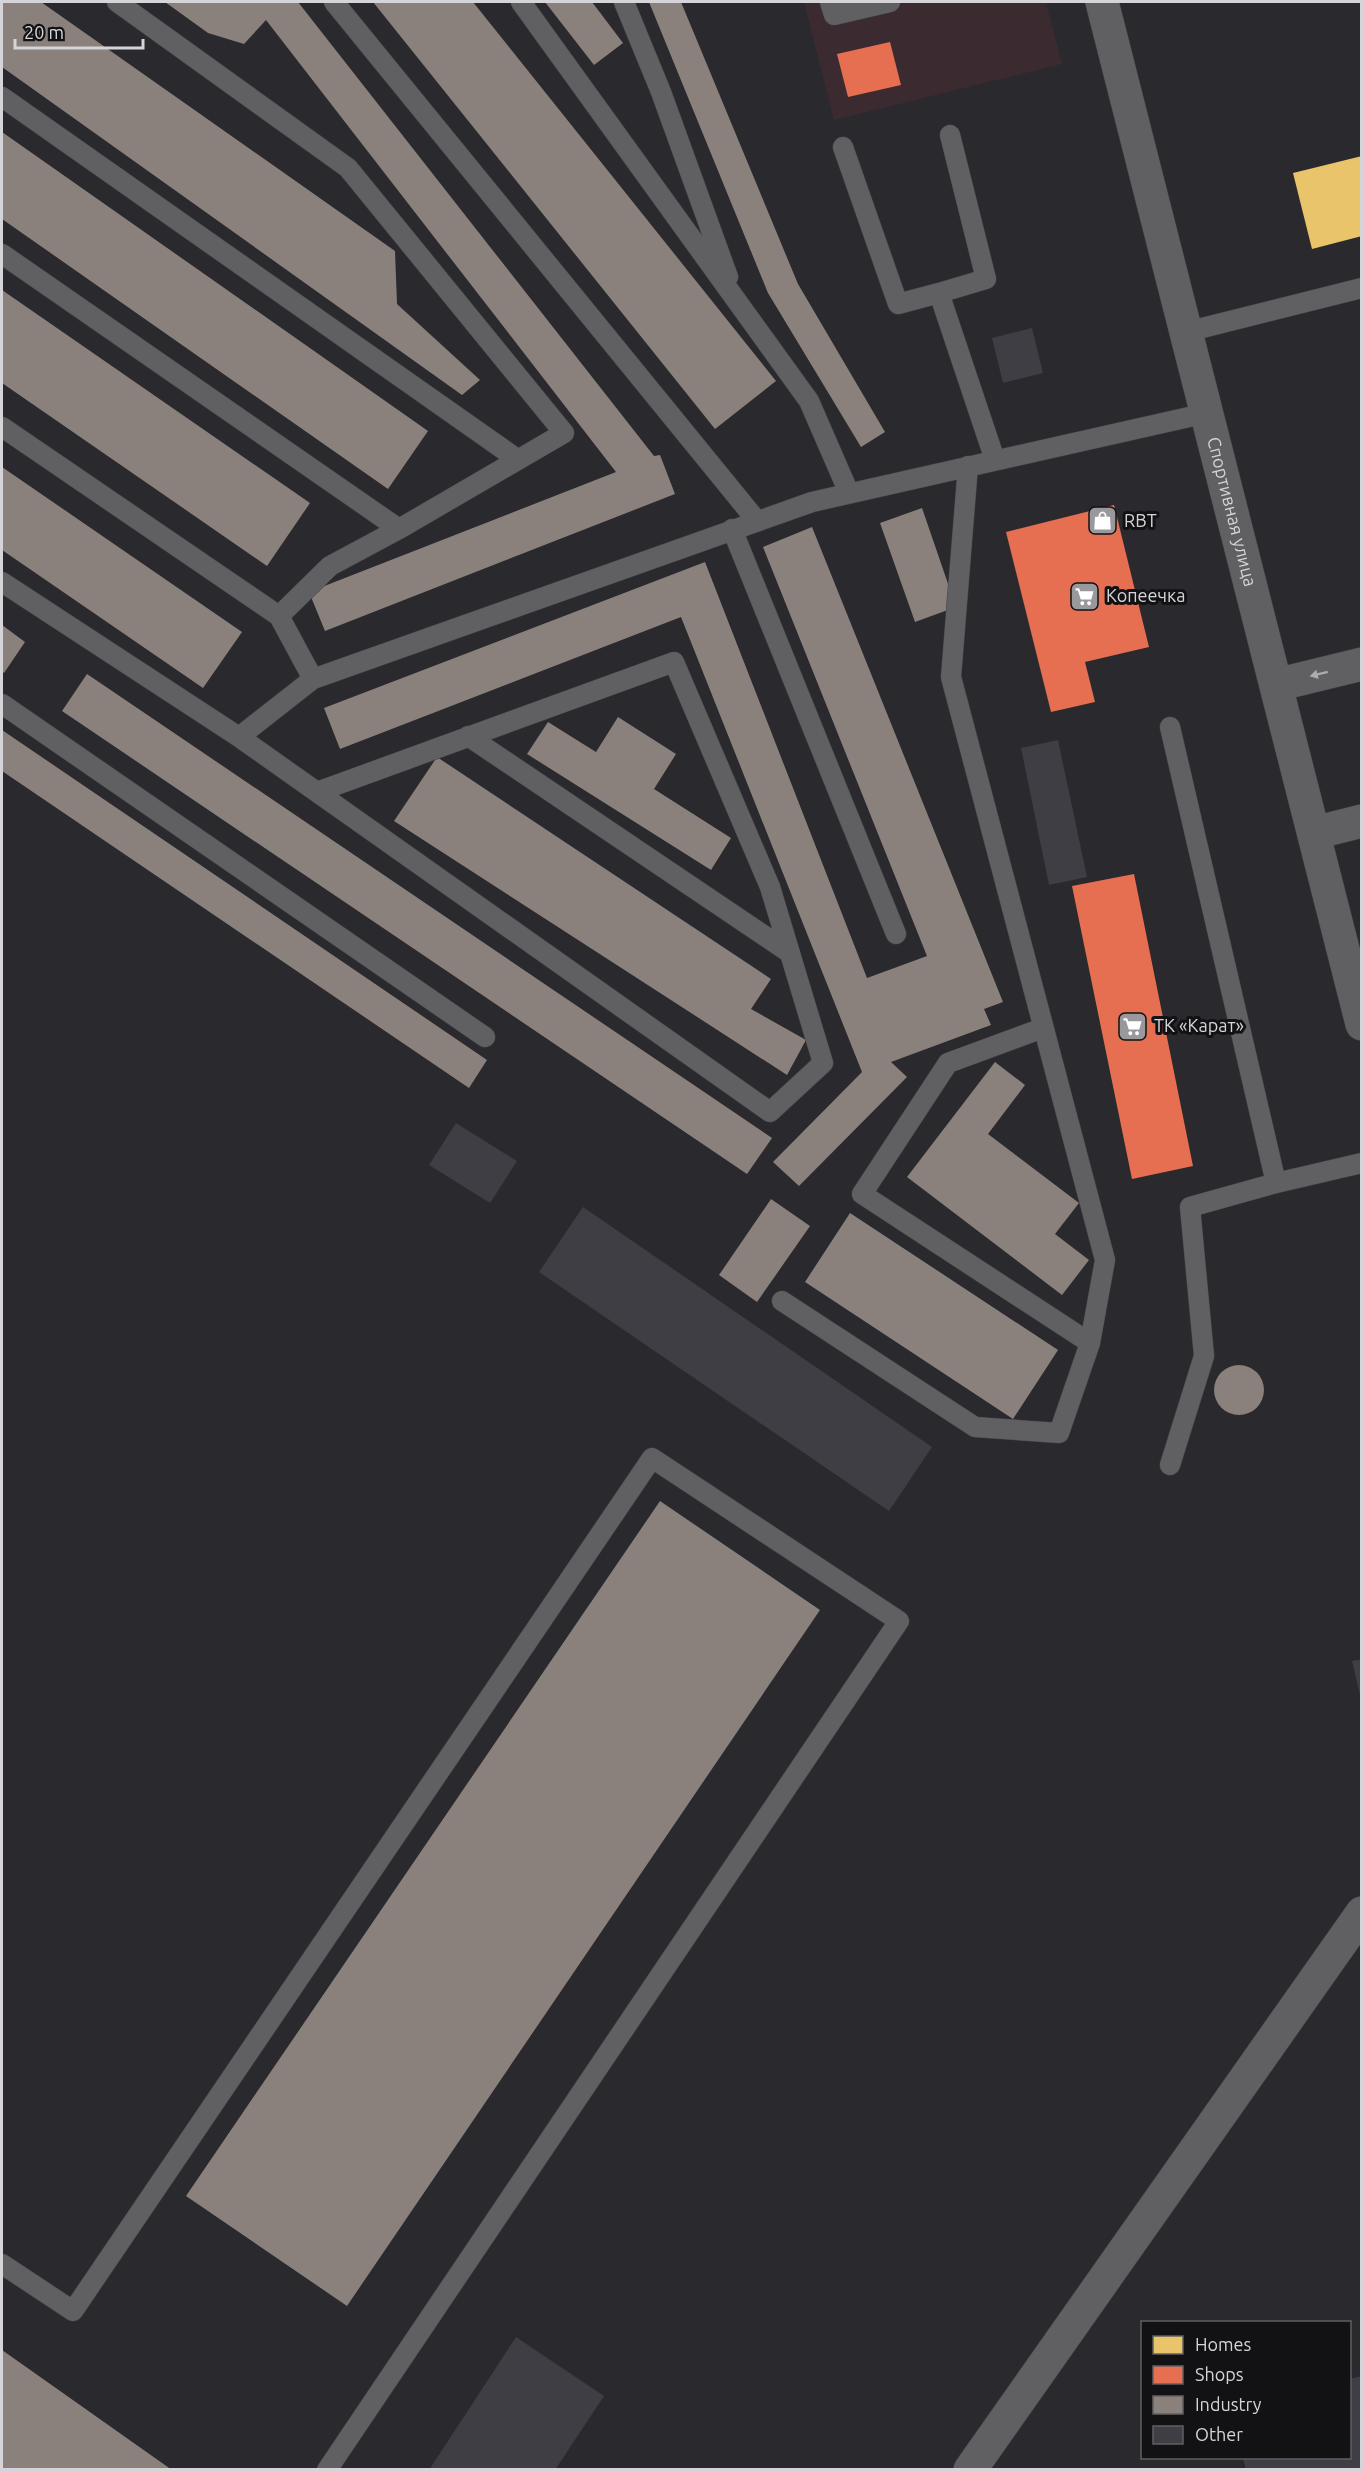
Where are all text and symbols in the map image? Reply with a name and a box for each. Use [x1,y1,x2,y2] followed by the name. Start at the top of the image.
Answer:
[15,12,142,50] scale bar
[24,22,64,42] text: 20 m
[1204,434,1261,589] street label: Спортивная улица
[1087,505,1119,537] shop icon: RBT
[1124,510,1157,530] place label: RBT
[1069,580,1101,612] supermarket icon: Копеечка
[1106,585,1185,605] place label: Копеечка
[1310,670,1328,680] one-way arrow
[1117,1010,1149,1042] supermarket icon: ТК «Карат»
[1154,1015,1244,1035] place label: ТК «Карат»
[1141,2321,1351,2459] legend
[1195,2334,1252,2354] text: Homes
[1195,2364,1244,2384] text: Shops
[1195,2394,1262,2414] text: Industry
[1195,2424,1243,2444] text: Other

